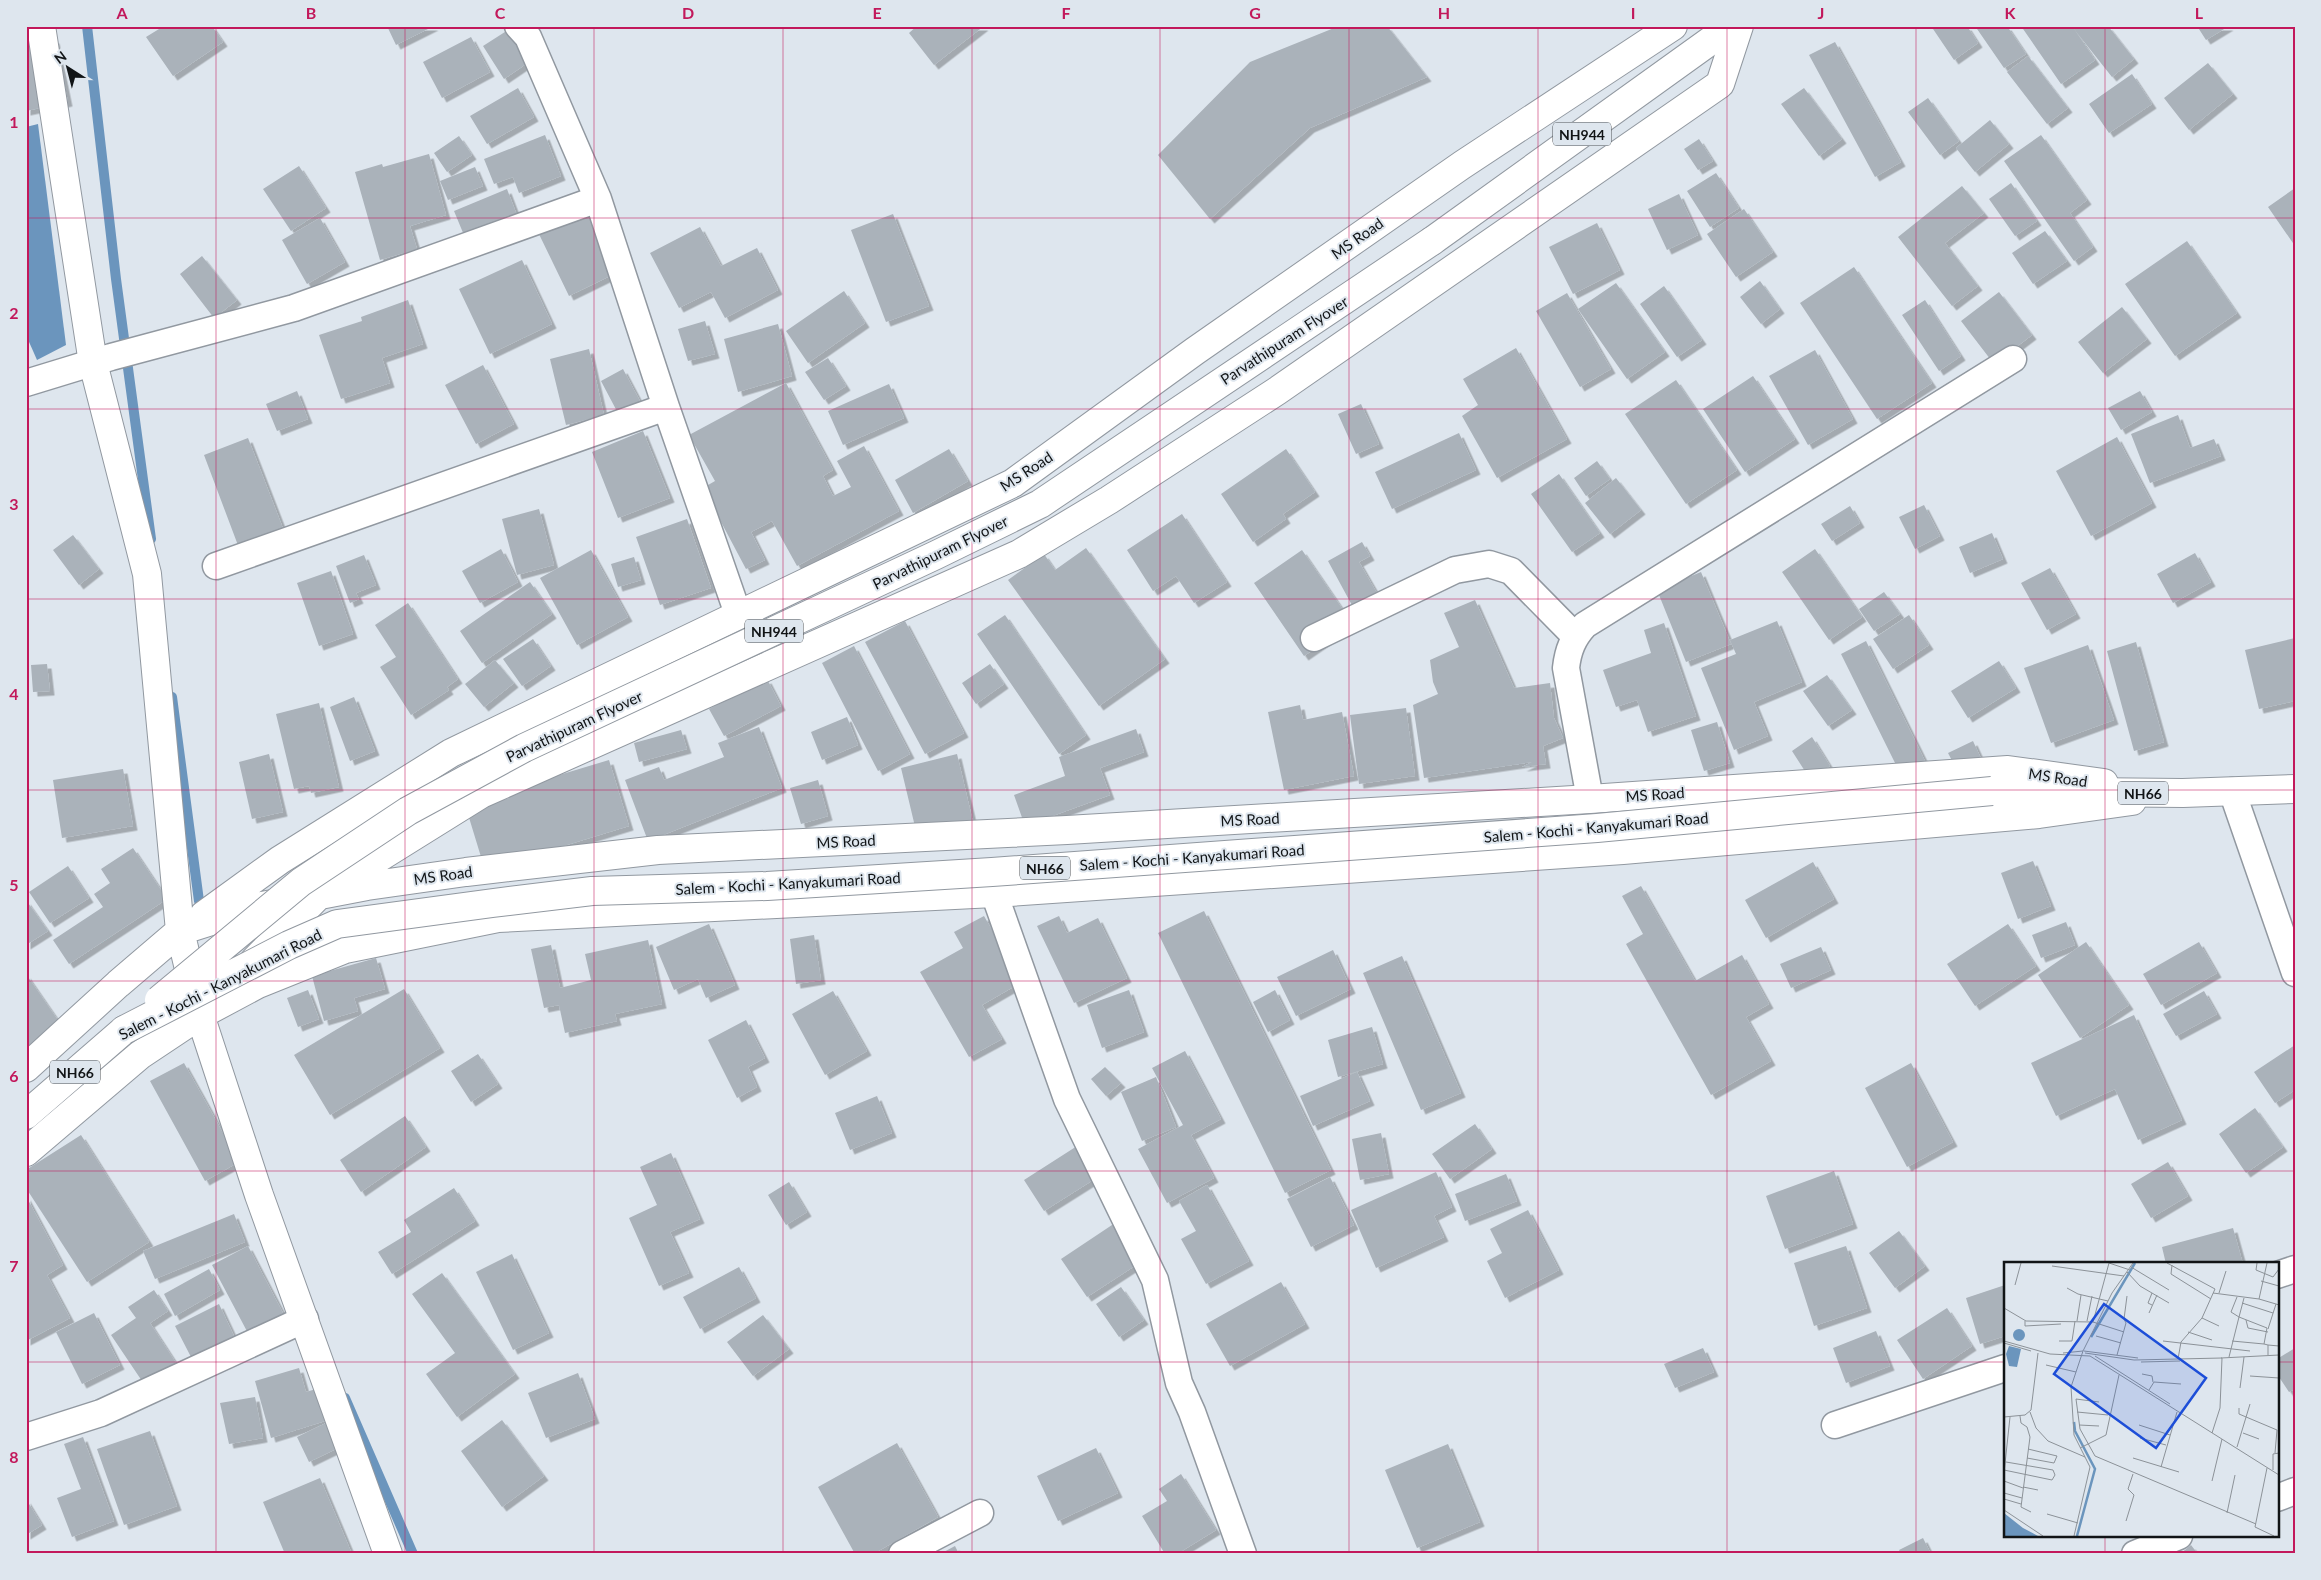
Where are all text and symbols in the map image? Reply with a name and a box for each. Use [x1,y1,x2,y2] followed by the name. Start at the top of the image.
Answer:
[115,3,128,22] text: A
[306,3,316,22] text: B
[495,3,506,22] text: C
[682,3,694,22] text: D
[872,3,882,22] text: E
[1061,3,1071,22] text: F
[1249,3,1261,22] text: G
[1438,3,1450,22] text: H
[1631,3,1635,22] text: I
[1818,3,1824,22] text: J
[2005,3,2017,22] text: K
[2195,3,2204,22] text: L
[42,42,92,92] north arrow
[51,47,69,67] text: N
[9,112,19,131] text: 1
[1553,122,1611,146] road number: NH944
[1328,214,1386,262] street label: MS Road
[1217,292,1352,388] street label: Parvathipuram Flyover
[9,303,19,322] text: 2
[996,447,1056,495] street label: MS Road
[9,494,19,513] text: 3
[869,511,1011,593] street label: Parvathipuram Flyover
[745,620,803,642] road number: NH944
[9,684,19,703] text: 4
[503,686,645,765] street label: Parvathipuram Flyover
[2027,764,2089,790] street label: MS Road
[2118,781,2168,804] road number: NH66
[1625,783,1685,805] street label: MS Road
[1220,808,1280,830] street label: MS Road
[1483,808,1709,846] street label: Salem - Kochi - Kanyakumari Road
[816,830,876,852] street label: MS Road
[1079,840,1305,874] street label: Salem - Kochi - Kanyakumari Road
[1020,856,1070,880] road number: NH66
[412,862,474,888] street label: MS Road
[675,868,901,898] street label: Salem - Kochi - Kanyakumari Road
[9,875,19,894] text: 5
[116,925,324,1043] street label: Salem - Kochi - Kanyakumari Road
[50,1060,100,1084] road number: NH66
[9,1066,19,1085] text: 6
[9,1256,19,1275] text: 7
[2004,1262,2278,1538] inset map
[9,1447,19,1466] text: 8

